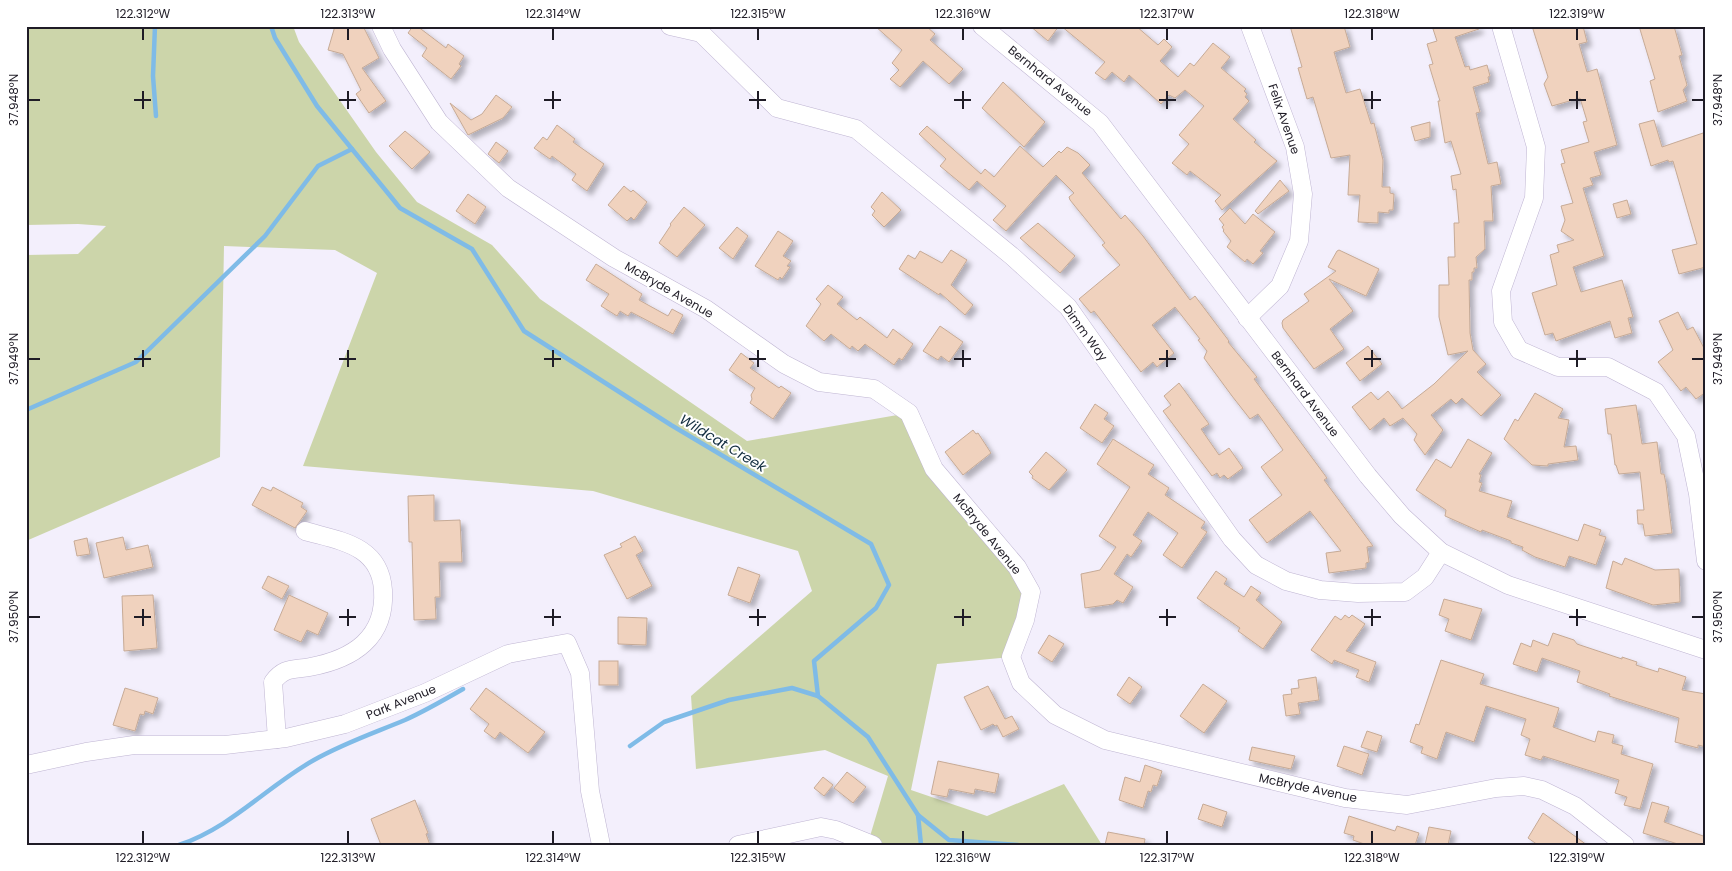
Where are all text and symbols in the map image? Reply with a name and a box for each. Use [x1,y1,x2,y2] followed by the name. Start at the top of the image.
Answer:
[116,5,171,22] text: 122.312°W
[321,5,376,22] text: 122.313°W
[525,5,581,22] text: 122.314°W
[730,5,786,22] text: 122.315°W
[935,5,991,22] text: 122.316°W
[1140,5,1194,22] text: 122.317°W
[1344,5,1400,22] text: 122.318°W
[1549,5,1605,22] text: 122.319°W
[1005,41,1096,120] street label: Bernhard Avenue
[5,74,22,126] text: 37.948°N
[1709,74,1726,126] text: 37.948°N
[1264,81,1304,156] street label: Felix Avenue
[622,257,717,322] street label: McBryde Avenue
[1059,301,1112,365] street label: Dimm Way
[5,333,22,385] text: 37.949°N
[1709,333,1726,385] text: 37.949°N
[1267,347,1343,440] street label: Bernhard Avenue
[676,409,771,477] water label: Wildcat Creek
[949,489,1025,578] street label: McBryde Avenue
[5,591,22,643] text: 37.950°N
[1709,591,1726,643] text: 37.950°N
[363,680,438,723] street label: Park Avenue
[1257,769,1359,806] street label: McBryde Avenue
[116,849,171,866] text: 122.312°W
[321,849,376,866] text: 122.313°W
[525,849,581,866] text: 122.314°W
[730,849,786,866] text: 122.315°W
[935,849,991,866] text: 122.316°W
[1140,849,1194,866] text: 122.317°W
[1344,849,1400,866] text: 122.318°W
[1549,849,1605,866] text: 122.319°W

